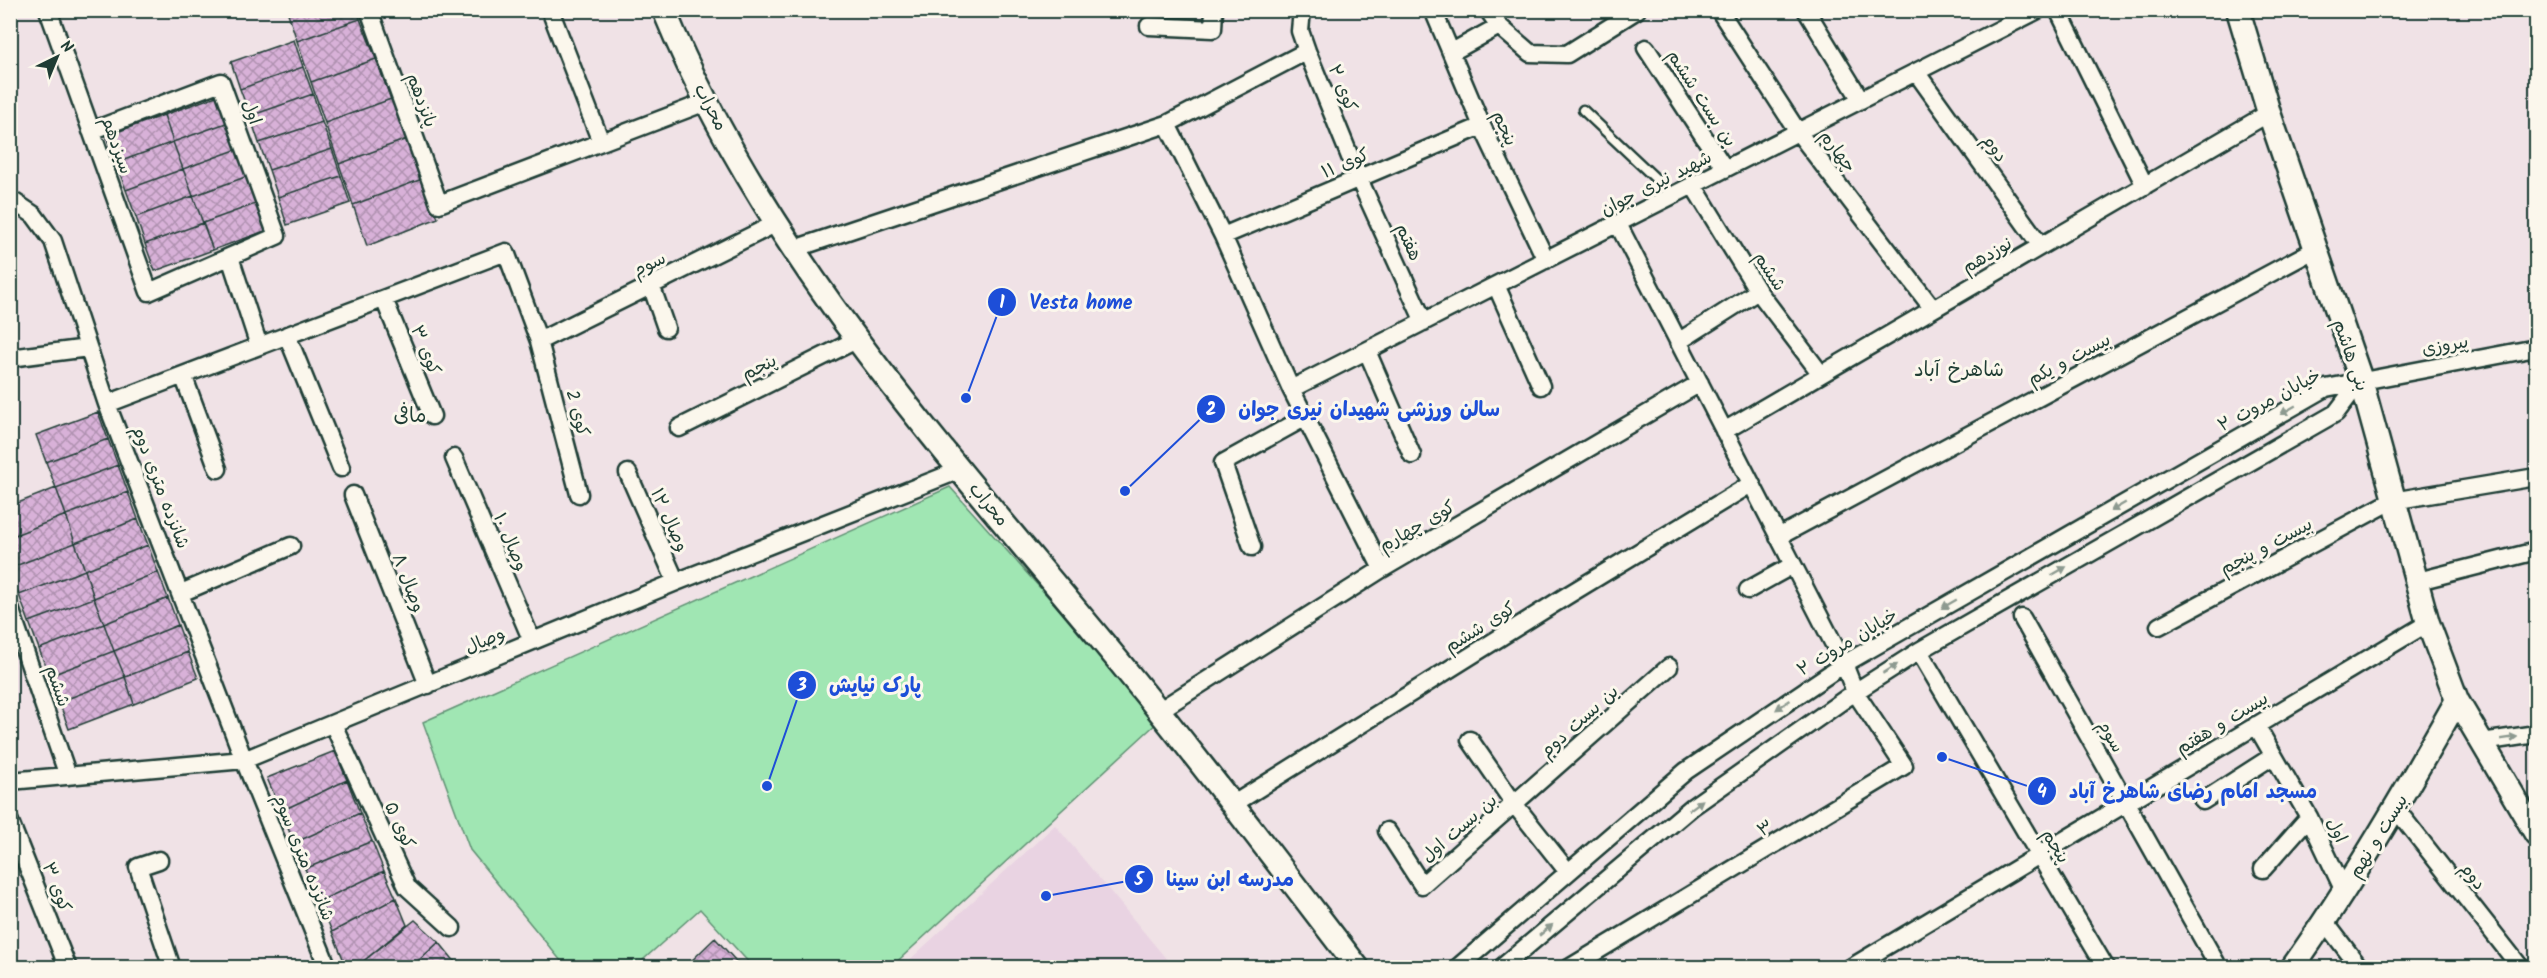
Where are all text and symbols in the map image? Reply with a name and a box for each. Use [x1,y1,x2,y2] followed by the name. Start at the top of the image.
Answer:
[27,27,87,87] north arrow
[54,35,78,60] text: N
[1658,44,1743,153] street label: بن بست ششم
[1319,60,1364,117] street label: کوی ۲
[397,69,444,132] street label: پانزدهم
[685,79,734,137] street label: محراب
[233,96,268,129] street label: اول
[1483,106,1524,151] street label: پنجم
[92,112,139,179] street label: سیزدهم
[1811,124,1863,180] street label: چهارم
[1973,129,2014,169] street label: دوم
[1317,141,1374,187] street label: کوی ۱۱
[1596,144,1717,225] street label: شهید نیری جوان
[1387,219,1429,266] street label: هفتم
[1957,230,2018,282] street label: نوزدهم
[628,245,671,286] street label: سوم
[1745,246,1792,298] street label: ششم
[987,283,1144,321] callout: Vesta home
[1029,288,1133,320] text: Vesta home
[999,289,1005,318] text: 1
[2324,316,2375,395] street label: بنی هاشم
[402,321,448,380] street label: کوی ۳
[2023,326,2117,394] street label: بیست و یکم
[2420,328,2471,365] street label: پیروزی
[737,347,782,389] street label: پنجم
[1914,355,2004,387] district label: شاهرخ آباد
[2213,362,2327,441] street label: خیابان مروت ۲
[556,387,597,440] street label: کوی 2
[1196,390,1512,428] callout: سالن ورزشی شهیدان نیری جوان
[1238,395,1500,427] text: سالن ورزشی شهیدان نیری جوان
[1206,396,1216,425] text: 2
[394,401,426,433] district label: مافی
[2279,405,2296,415] one-way arrow
[123,422,196,553] street label: شانزده متری دوم
[961,476,1015,534] street label: محراب
[642,484,696,558] street label: وصال ۱۲
[1374,494,1462,561] street label: کوی چهارم
[2110,502,2127,512] one-way arrow
[484,509,535,577] street label: وصال ۱۰
[2215,511,2318,584] street label: بیست و پنجم
[383,549,432,618] street label: وصال ۸
[2051,566,2068,576] one-way arrow
[1440,595,1522,662] street label: کوی ششم
[1941,598,1957,609] one-way arrow
[1792,602,1904,685] street label: خیابان مروت ۲
[461,620,511,663] street label: وصال
[36,662,77,711] street label: ششم
[1882,664,1898,675] one-way arrow
[787,666,933,704] callout: پارک نیایش
[829,671,921,703] text: پارک نیایش
[796,672,807,701] text: 3
[1534,679,1626,766] street label: بن بست دوم
[2171,685,2275,763] street label: بیست و هفتم
[1775,699,1791,710] one-way arrow
[2089,715,2131,759] street label: سوم
[2500,733,2519,742] one-way arrow
[2027,772,2329,810] callout: مسجد امام رضای شاهرخ آباد
[2069,777,2317,809] text: مسجد امام رضای شاهرخ آباد
[2037,778,2047,807] text: 4
[1415,787,1505,871] street label: بن بست اول
[2342,789,2417,885] street label: بیست و نهم
[264,790,341,926] street label: شانزده متری سوم
[375,797,422,854] street label: کوی ۵
[1687,799,1703,811] one-way arrow
[1752,813,1780,846] street label: ۳
[2317,813,2354,848] street label: اول
[2033,824,2076,870] street label: پنجم
[2451,856,2492,897] street label: دوم
[33,858,78,917] street label: کوی ۳
[1124,860,1306,898] callout: مدرسه ابن سینا
[1166,865,1294,897] text: مدرسه ابن سینا
[1133,866,1145,895] text: 5
[1538,924,1553,937] one-way arrow

